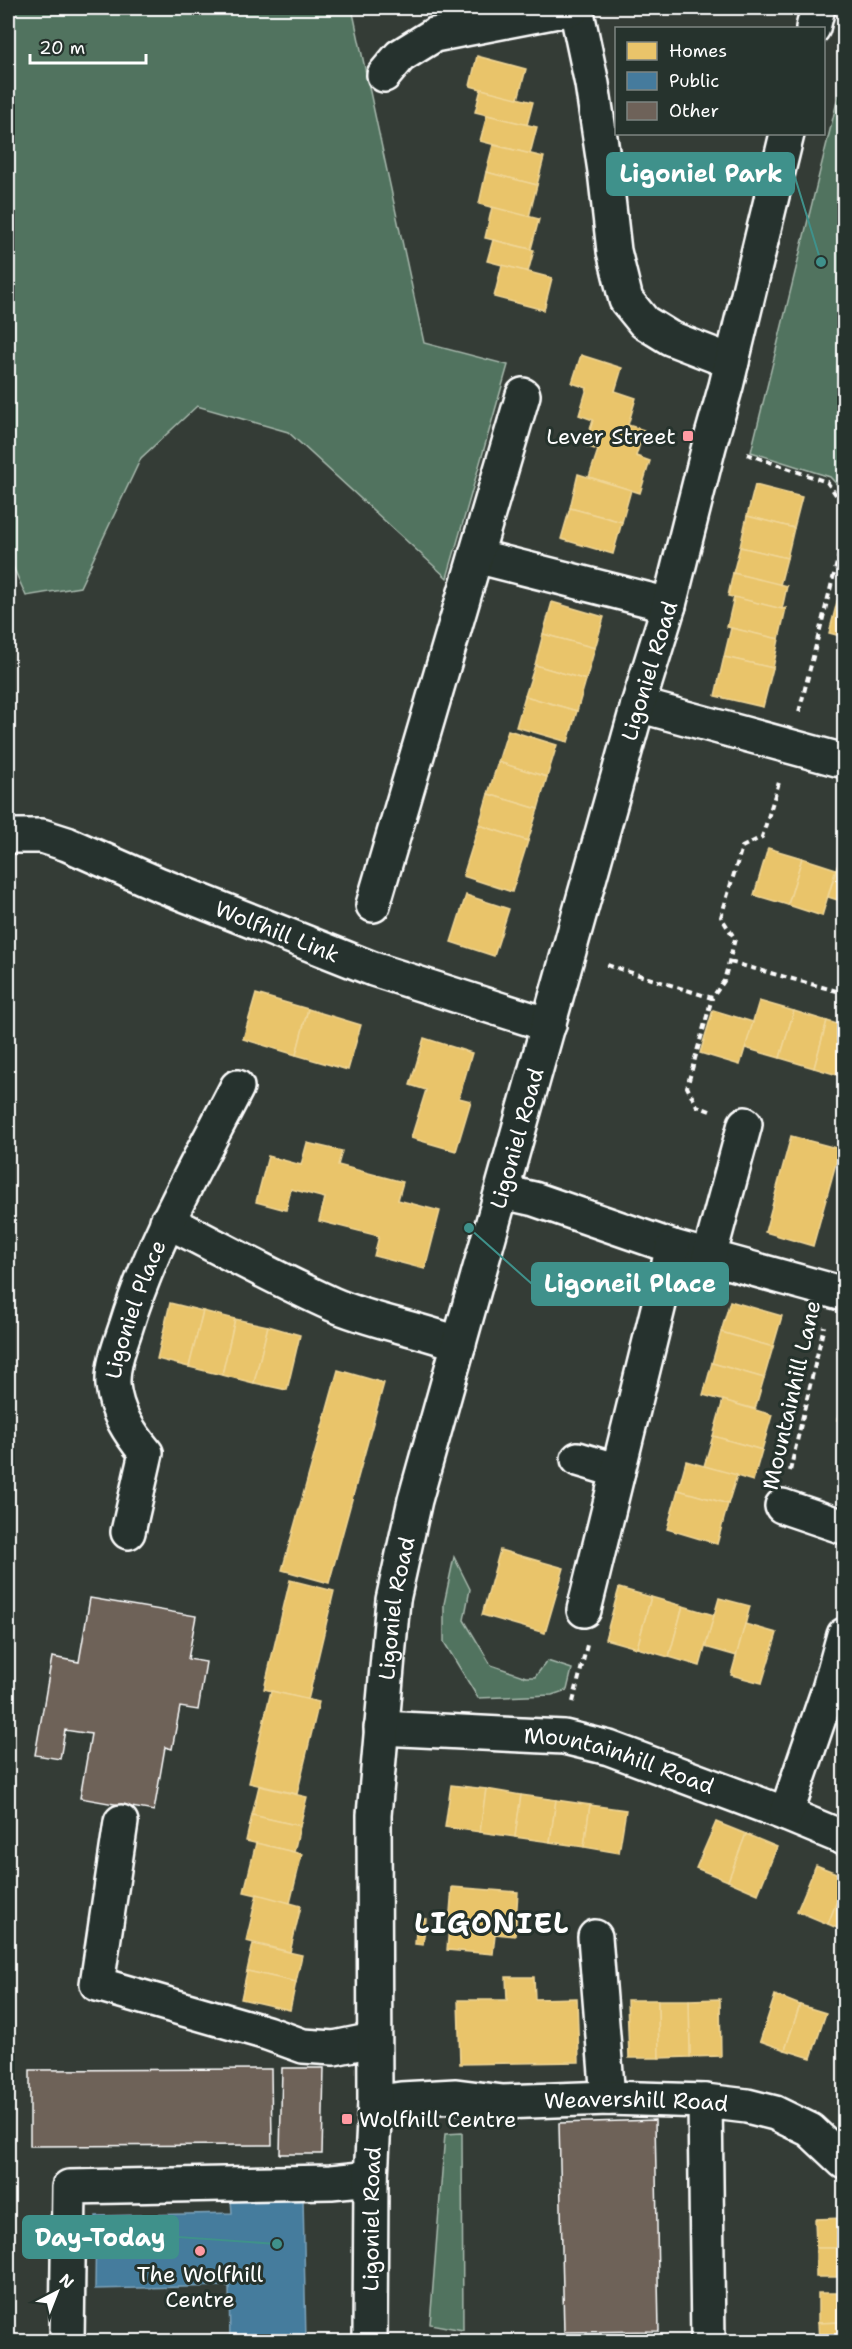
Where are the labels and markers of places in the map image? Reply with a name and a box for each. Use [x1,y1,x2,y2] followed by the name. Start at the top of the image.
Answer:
[607,153,794,195] callout: Ligoniel Park
[546,422,676,451] place label: Lever Street
[681,429,695,443] marker: Lever Street
[532,1263,728,1305] callout: Ligoneil Place
[359,2105,516,2134] place label: Wolfhill Centre
[340,2112,354,2126] marker: Wolfhill Centre
[23,2216,178,2258] callout: Day-Today
[193,2244,207,2258] marker: The Wolfhill Centre
[137,2260,264,2314] place label: The Wolfhill Centre

